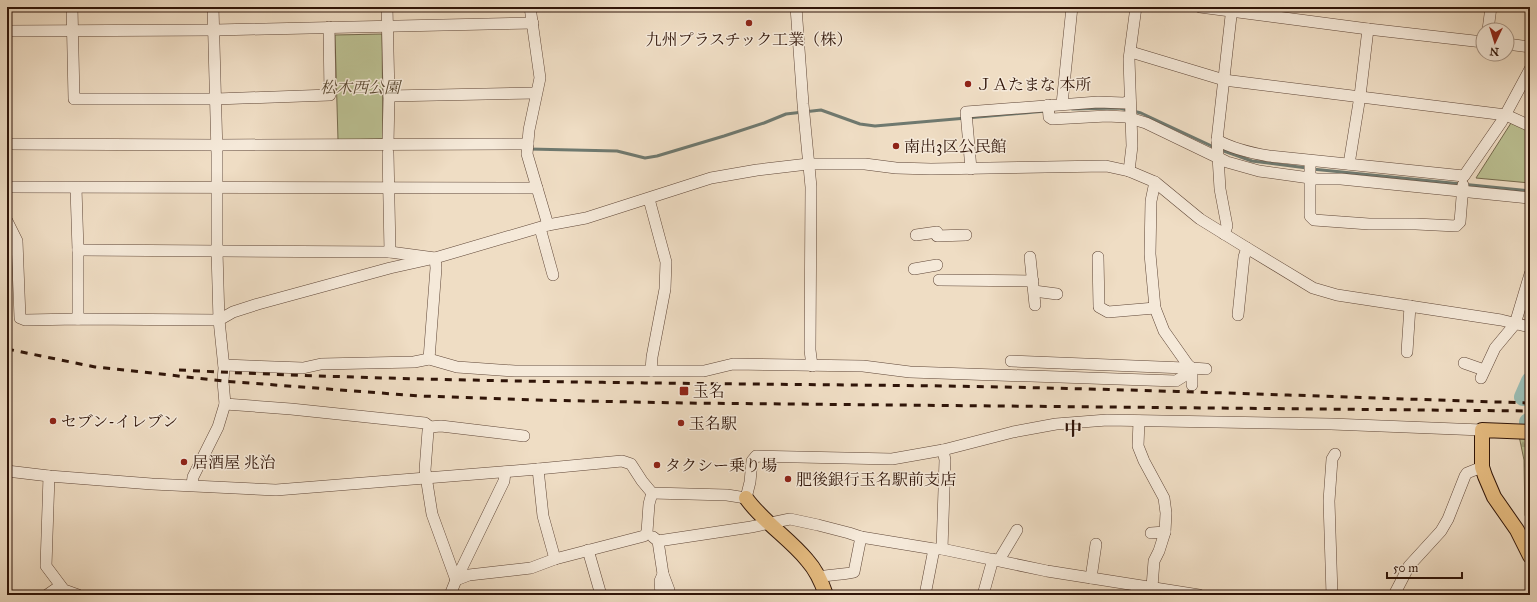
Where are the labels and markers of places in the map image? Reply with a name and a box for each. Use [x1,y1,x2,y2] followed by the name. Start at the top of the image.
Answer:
[744,18,754,28] marker: 九州プラスチック工業（株）
[646,30,852,49] place label: 九州プラスチック工業（株）
[976,75,1091,94] place label: ＪＡたまな 本所
[963,79,973,89] marker: ＪＡたまな 本所
[904,137,1006,156] place label: 南出3区公民館
[891,141,901,151] marker: 南出3区公民館
[693,382,725,401] place label: 玉名
[678,385,690,397] marker: 玉名
[61,412,178,431] place label: セブン-イレブン
[689,414,737,433] place label: 玉名駅
[48,416,58,426] marker: セブン-イレブン
[676,418,686,428] marker: 玉名駅
[192,453,275,472] place label: 居酒屋 兆治
[665,456,777,475] place label: タクシー乗り場
[179,457,189,467] marker: 居酒屋 兆治
[652,460,662,470] marker: タクシー乗り場
[796,470,956,489] place label: 肥後銀行玉名駅前支店
[783,474,793,484] marker: 肥後銀行玉名駅前支店

